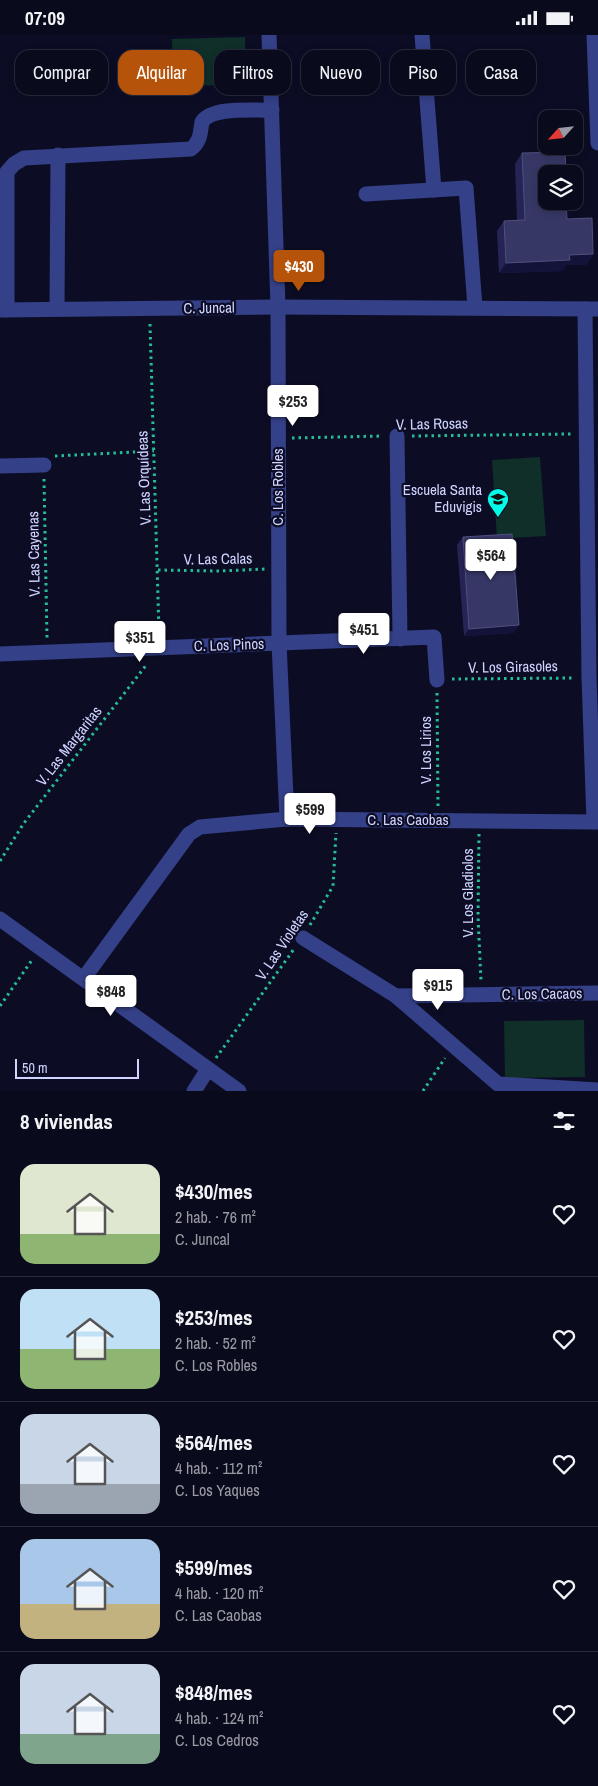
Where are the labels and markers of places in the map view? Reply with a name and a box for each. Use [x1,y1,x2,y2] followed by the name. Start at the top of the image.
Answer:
[269,249,329,292] pin: $430
[263,385,323,427] pin: $253
[403,479,482,517] place label: Escuela Santa Eduvigis
[486,487,510,518] school or university icon: Escuela Santa Eduvigis
[461,539,521,581] pin: $564
[334,613,394,655] pin: $451
[110,621,170,663] pin: $351
[280,793,340,835] pin: $599
[408,969,468,1011] pin: $915
[81,975,141,1017] pin: $848

